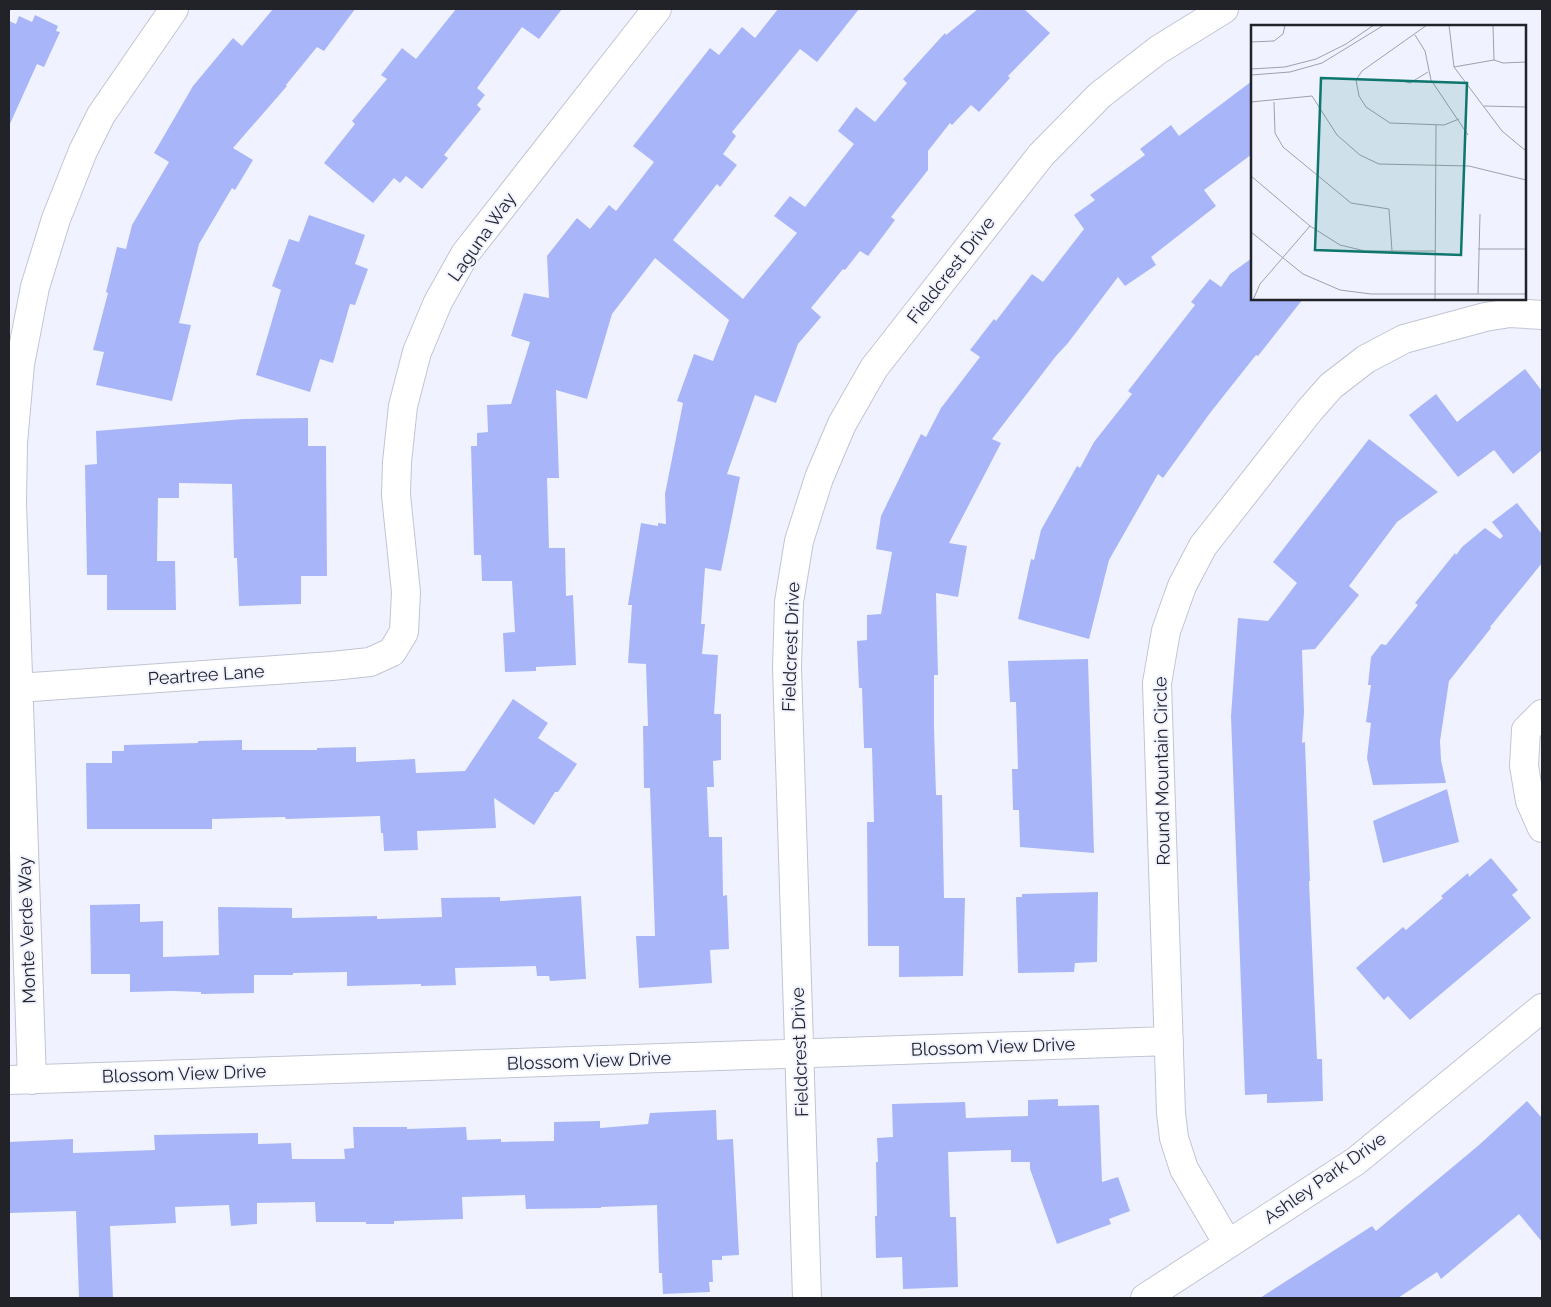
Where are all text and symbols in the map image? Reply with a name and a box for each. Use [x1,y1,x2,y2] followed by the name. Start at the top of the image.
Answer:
[1251,25,1526,300] inset map
[443,188,520,285] street label: Laguna Way
[902,212,999,327] street label: Fieldcrest Drive
[778,581,803,712] street label: Fieldcrest Drive
[147,660,265,689] street label: Peartree Lane
[1149,676,1174,866] street label: Round Mountain Circle
[13,856,40,1004] street label: Monte Verde Way
[787,986,812,1117] street label: Fieldcrest Drive
[910,1033,1076,1060] street label: Blossom View Drive
[506,1047,672,1074] street label: Blossom View Drive
[101,1060,267,1087] street label: Blossom View Drive
[1259,1127,1390,1228] street label: Ashley Park Drive

